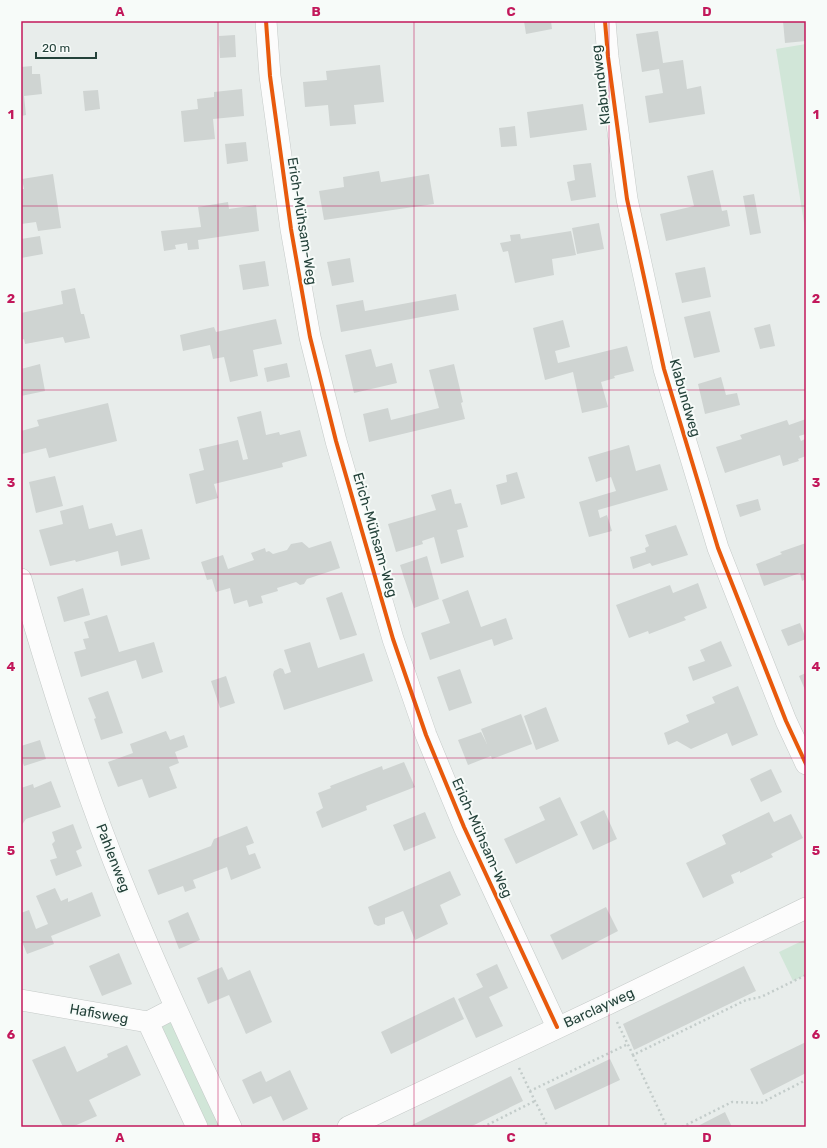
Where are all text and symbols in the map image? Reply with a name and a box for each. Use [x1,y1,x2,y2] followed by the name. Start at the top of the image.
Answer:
[115,4,125,19] text: A
[311,4,321,19] text: B
[506,4,516,19] text: C
[702,4,712,19] text: D
[36,34,96,60] scale bar
[42,41,70,55] text: 20 m
[588,44,614,126] street label: Klabundweg
[8,107,14,122] text: 1
[813,107,819,122] text: 1
[284,156,320,286] street label: Erich-Mühsam-Weg
[7,291,15,306] text: 2
[812,291,820,306] text: 2
[666,357,704,439] street label: Klabundweg
[349,471,401,599] street label: Erich-Mühsam-Weg
[7,475,16,490] text: 3
[812,475,821,490] text: 3
[7,659,16,674] text: 4
[812,659,821,674] text: 4
[448,776,516,900] street label: Erich-Mühsam-Weg
[92,821,134,895] street label: Pahlenweg
[7,843,15,858] text: 5
[812,843,820,858] text: 5
[561,984,637,1032] street label: Barclayweg
[68,1000,130,1028] street label: Hafisweg
[7,1027,16,1042] text: 6
[812,1027,821,1042] text: 6
[115,1130,125,1145] text: A
[311,1130,321,1145] text: B
[506,1130,516,1145] text: C
[702,1130,712,1145] text: D

